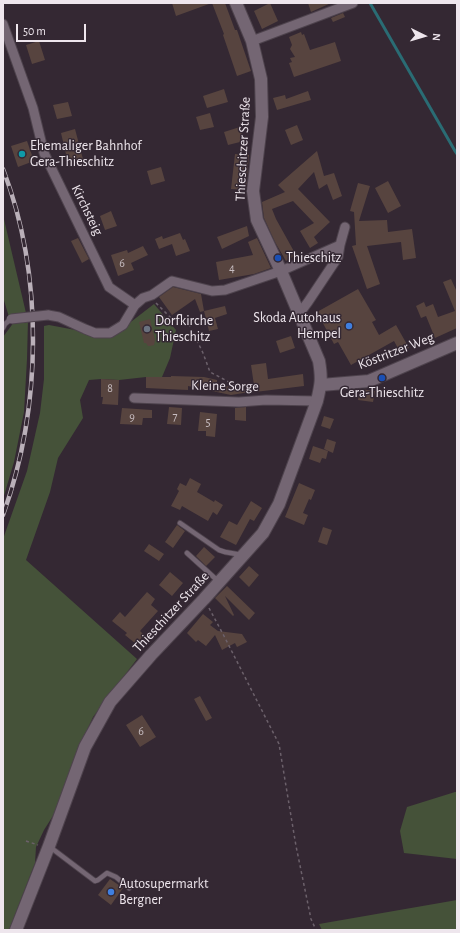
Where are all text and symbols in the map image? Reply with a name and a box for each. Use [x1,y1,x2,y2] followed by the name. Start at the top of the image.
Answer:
[18,16,88,42] scale bar
[404,16,444,56] north arrow
[23,25,46,37] text: 50 m
[431,33,442,41] text: N
[232,96,254,202] street label: Thieschitzer Straße
[30,138,142,170] place label: Ehemaliger Bahnhof Gera-Thieschitz
[17,149,27,159] marker: Ehemaliger Bahnhof Gera-Thieschitz
[68,182,106,238] street label: Kirchsteig
[286,250,341,266] place label: Thieschitz
[273,253,283,263] marker: Thieschitz
[119,256,125,270] house number: 6
[229,261,235,275] house number: 4
[253,310,341,342] place label: Skoda Autohaus Hempel
[155,313,213,346] place label: Dorfkirche Thieschitz
[344,321,354,331] marker: Skoda Autohaus Hempel
[142,324,152,334] marker: Dorfkirche Thieschitz
[356,329,436,373] street label: Köstritzer Weg
[377,373,387,383] marker: Gera-Thieschitz
[191,377,259,395] street label: Kleine Sorge
[107,381,113,395] house number: 8
[340,385,424,401] place label: Gera-Thieschitz
[172,409,178,423] house number: 7
[129,410,135,424] house number: 9
[205,415,211,429] house number: 5
[129,568,213,656] street label: Thieschitzer Straße
[138,724,144,738] house number: 6
[119,876,208,908] place label: Autosupermarkt Bergner
[106,887,116,897] marker: Autosupermarkt Bergner

